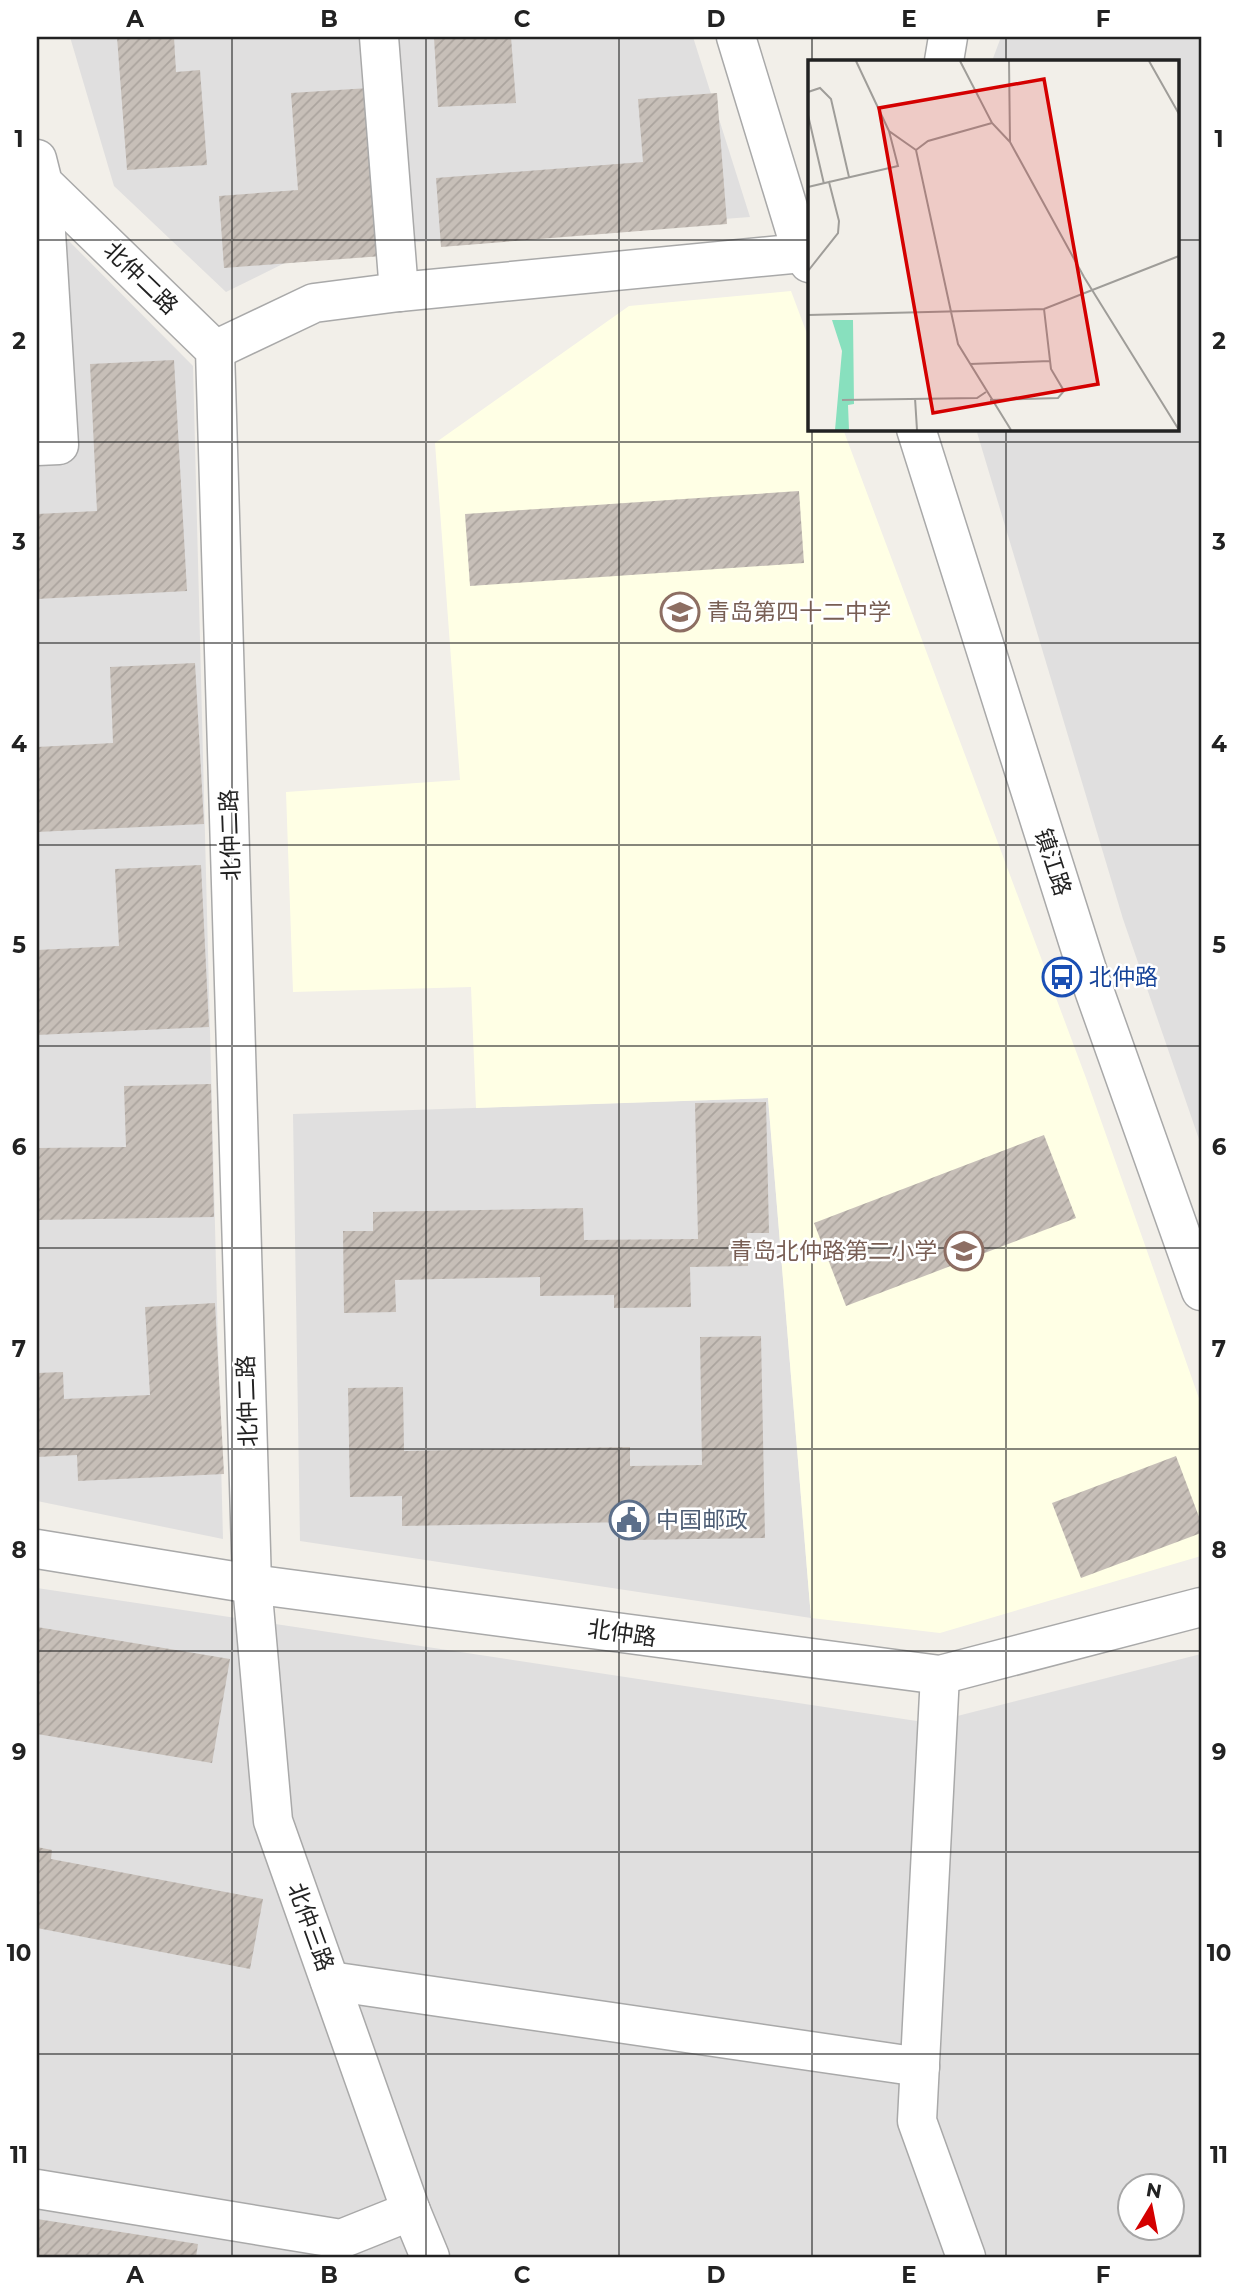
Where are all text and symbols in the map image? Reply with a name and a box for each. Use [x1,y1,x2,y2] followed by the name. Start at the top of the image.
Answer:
[125,5,144,33] text: A
[320,5,338,33] text: B
[514,5,531,33] text: C
[707,5,726,33] text: D
[901,5,917,33] text: E
[1096,5,1111,33] text: F
[808,60,1178,430] inset map
[14,125,24,153] text: 1
[1214,125,1224,153] text: 1
[98,236,184,320] street label: 北仲二路
[12,327,26,355] text: 2
[1212,327,1226,355] text: 2
[11,528,26,556] text: 3
[1211,528,1226,556] text: 3
[659,591,701,633] school or university icon: 青岛第四十二中学
[707,598,891,626] place label: 青岛第四十二中学
[11,730,27,758] text: 4
[1211,730,1227,758] text: 4
[214,789,246,881] street label: 北仲二路
[1029,825,1077,899] street label: 镇江路
[12,931,26,959] text: 5
[1212,931,1226,959] text: 5
[1041,956,1083,998] bus stop icon: 北仲路
[1089,963,1158,991] place label: 北仲路
[12,1133,27,1161] text: 6
[1212,1133,1227,1161] text: 6
[943,1230,985,1272] school or university icon: 青岛北仲路第二小学
[730,1237,937,1265] place label: 青岛北仲路第二小学
[12,1335,26,1363] text: 7
[1212,1335,1226,1363] text: 7
[231,1355,263,1447] street label: 北仲二路
[608,1499,650,1541] public building icon: 中国邮政
[656,1506,748,1534] place label: 中国邮政
[11,1536,27,1564] text: 8
[1211,1536,1227,1564] text: 8
[586,1614,658,1652] street label: 北仲路
[12,1738,26,1766] text: 9
[1212,1738,1226,1766] text: 9
[282,1879,340,1975] street label: 北仲三路
[7,1939,31,1967] text: 10
[1207,1939,1231,1967] text: 10
[10,2141,28,2169] text: 11
[1210,2141,1228,2169] text: 11
[1116,2172,1186,2242] north arrow
[1144,2178,1163,2203] text: N
[125,2261,144,2289] text: A
[320,2261,338,2289] text: B
[514,2261,531,2289] text: C
[707,2261,726,2289] text: D
[901,2261,917,2289] text: E
[1096,2261,1111,2289] text: F

